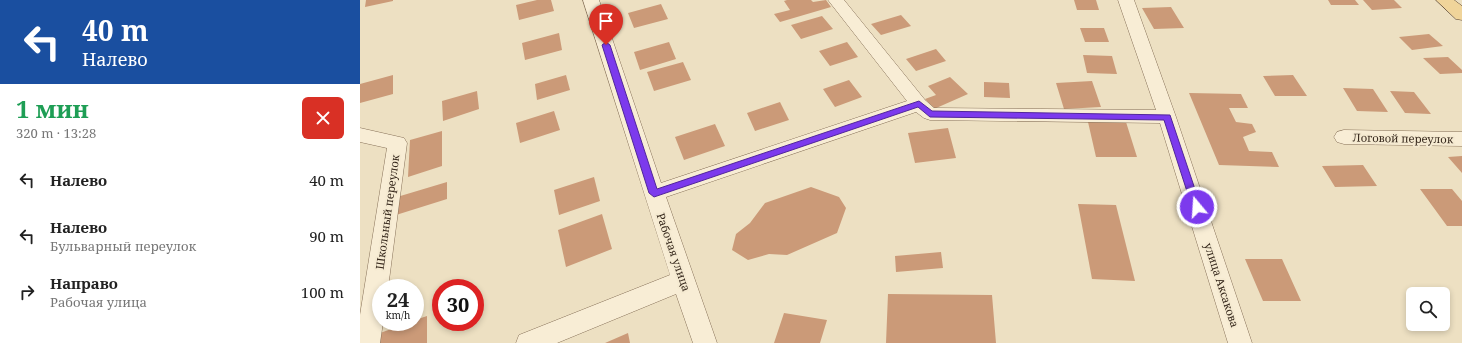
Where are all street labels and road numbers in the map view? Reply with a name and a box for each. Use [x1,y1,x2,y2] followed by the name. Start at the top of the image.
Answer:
[1353,130,1454,146] street label: Логовой переулок
[372,153,403,270] street label: Школьный переулок
[654,211,694,293] street label: Рабочая улица
[1201,241,1243,329] street label: улица Аксакова

